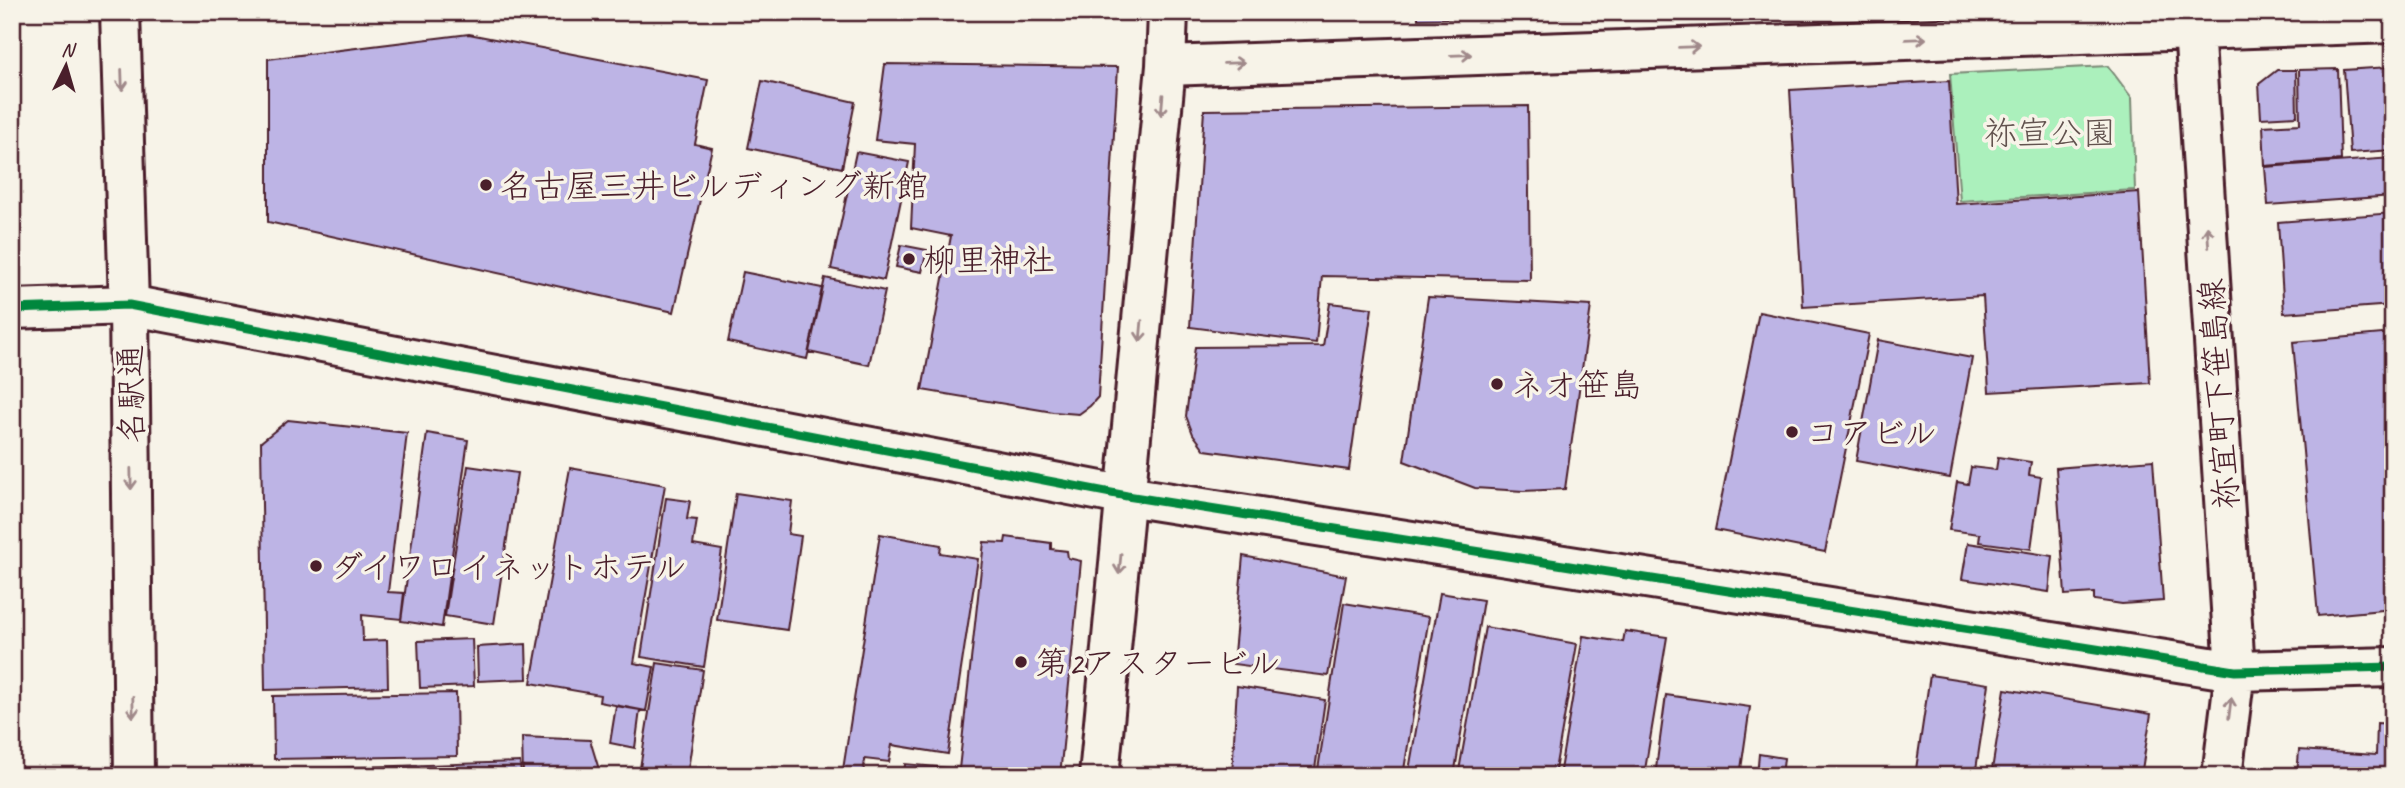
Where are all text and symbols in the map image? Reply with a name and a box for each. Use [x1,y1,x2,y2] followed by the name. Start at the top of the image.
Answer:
[32,32,102,102] north arrow
[1904,32,1927,45] one-way arrow
[60,38,78,63] text: N
[1677,40,1700,53] one-way arrow
[1450,48,1473,62] one-way arrow
[1222,57,1245,70] one-way arrow
[115,69,128,92] one-way arrow
[1155,93,1168,116] one-way arrow
[1984,112,2116,154] park label: 祢宣公園
[500,165,928,207] place label: 名古屋三井ビルディング新館
[478,177,494,193] marker: 名古屋三井ビルディング新館
[2201,226,2214,248] one-way arrow
[923,239,1055,281] place label: 柳里神社
[901,251,917,267] marker: 柳里神社
[2190,277,2248,511] street label: 祢宜町下笹島線
[1135,320,1148,342] one-way arrow
[109,344,153,444] street label: 名駅通
[1511,364,1643,406] place label: ネオ笹島
[1489,376,1505,392] marker: ネオ笹島
[1806,412,1937,454] place label: コアビル
[1784,424,1800,440] marker: コアビル
[124,468,138,491] one-way arrow
[330,546,687,588] place label: ダイワロイネットホテル
[1113,552,1126,575] one-way arrow
[308,558,324,574] marker: ダイワロイネットホテル
[1035,642,1281,684] place label: 第2アスタービル
[1013,654,1029,670] marker: 第2アスタービル
[126,695,140,718] one-way arrow
[2224,697,2237,720] one-way arrow

